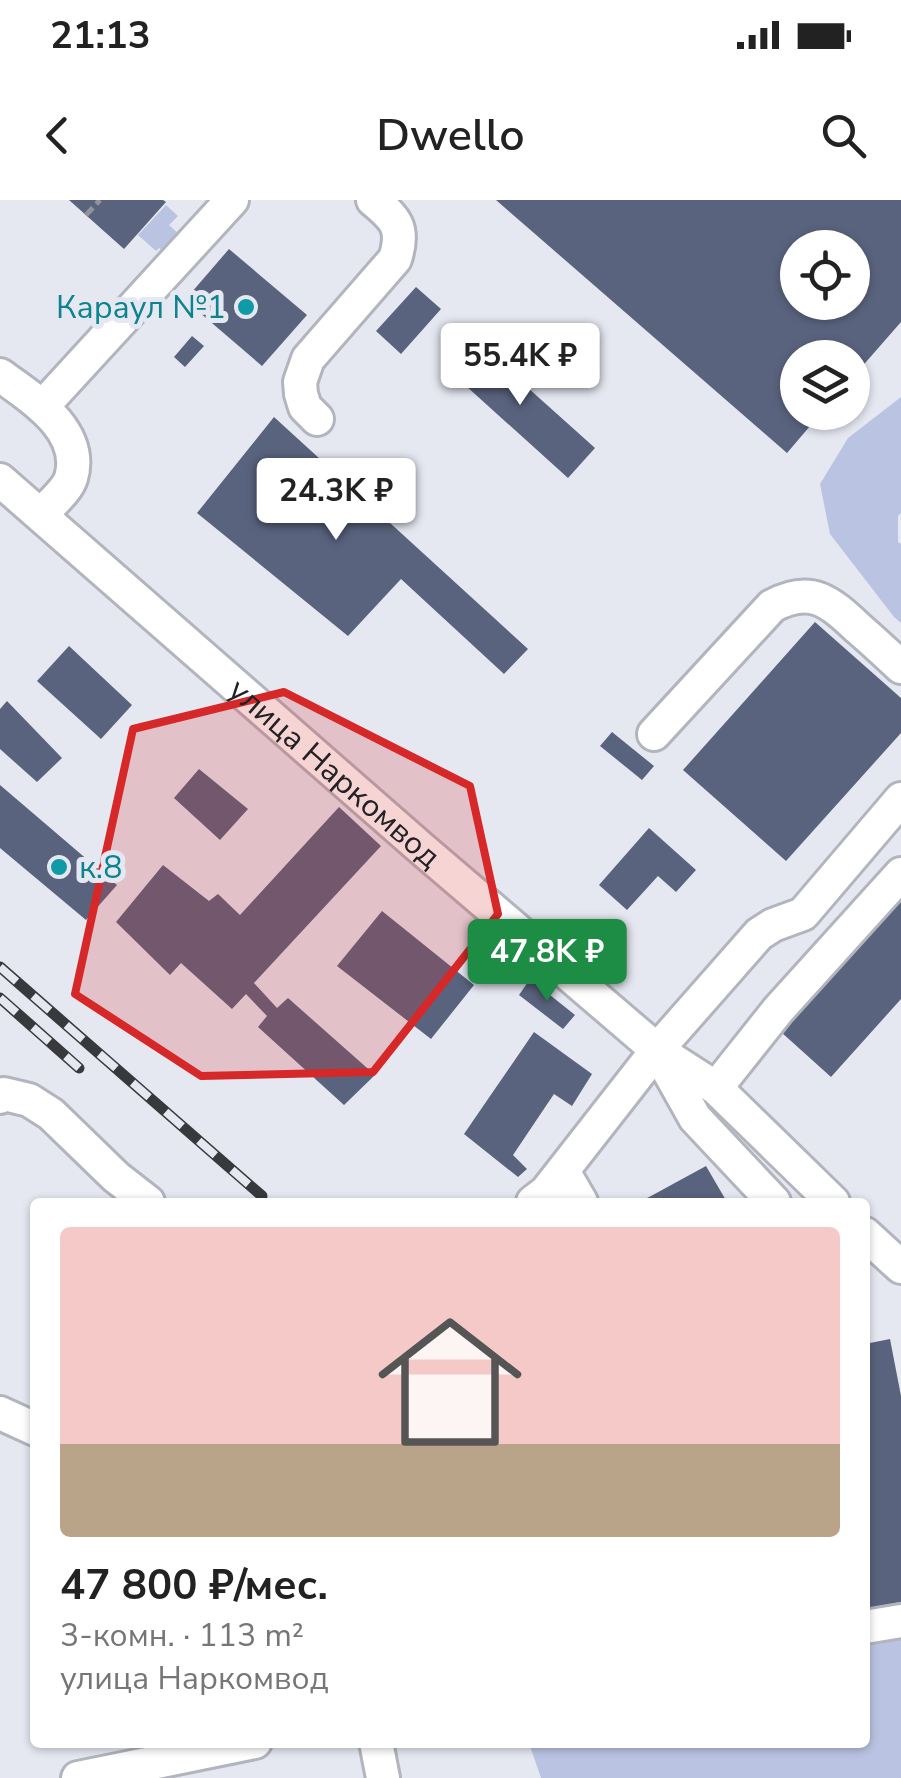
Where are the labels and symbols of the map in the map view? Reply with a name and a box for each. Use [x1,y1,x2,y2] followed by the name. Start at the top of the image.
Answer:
[56,286,226,329] place label: Караул №1
[235,296,257,318] marker: Караул №1
[428,323,612,408] pin: 55.4K ₽
[244,458,428,543] pin: 24.3K ₽
[220,668,450,878] street label: улица Наркомвод
[79,846,122,889] place label: к.8
[48,856,70,878] marker: к.8
[455,919,639,1004] pin: 47.8K ₽

